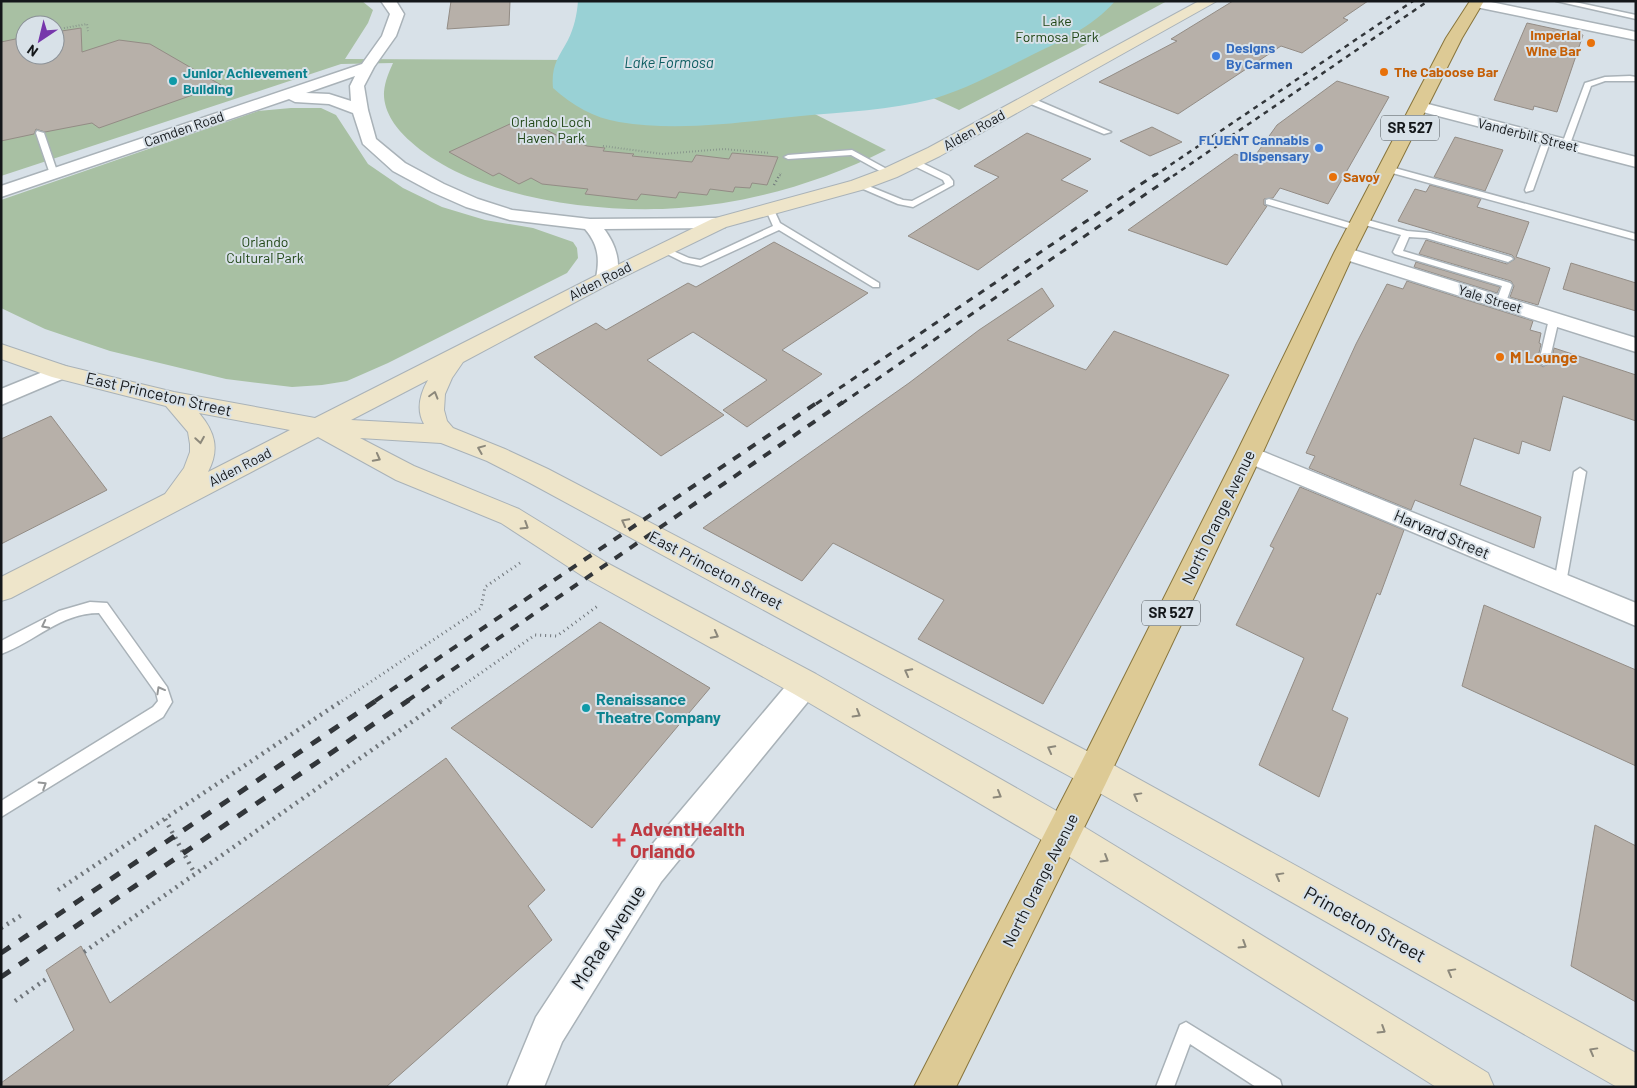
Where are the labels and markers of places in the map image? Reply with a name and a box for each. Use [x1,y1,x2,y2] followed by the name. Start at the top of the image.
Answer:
[1526,26,1582,59] place label: Imperial Wine Bar
[1585,37,1597,49] marker: Imperial Wine Bar
[1226,39,1293,72] place label: Designs By Carmen
[1210,50,1222,62] marker: Designs By Carmen
[1394,63,1499,80] place label: The Caboose Bar
[183,64,308,97] place label: Junior Achievement Building
[1378,66,1390,78] marker: The Caboose Bar
[167,75,179,87] marker: Junior Achievement Building
[1199,131,1309,164] place label: FLUENT Cannabis Dispensary
[1313,142,1325,154] marker: FLUENT Cannabis Dispensary
[1343,168,1380,185] place label: Savoy
[1327,171,1339,183] marker: Savoy
[1510,347,1578,366] place label: M Lounge
[1494,351,1506,363] marker: M Lounge
[596,689,721,726] place label: Renaissance Theatre Company
[580,702,592,714] marker: Renaissance Theatre Company
[630,817,745,862] place label: AdventHealth Orlando
[612,833,626,847] marker: AdventHealth Orlando

